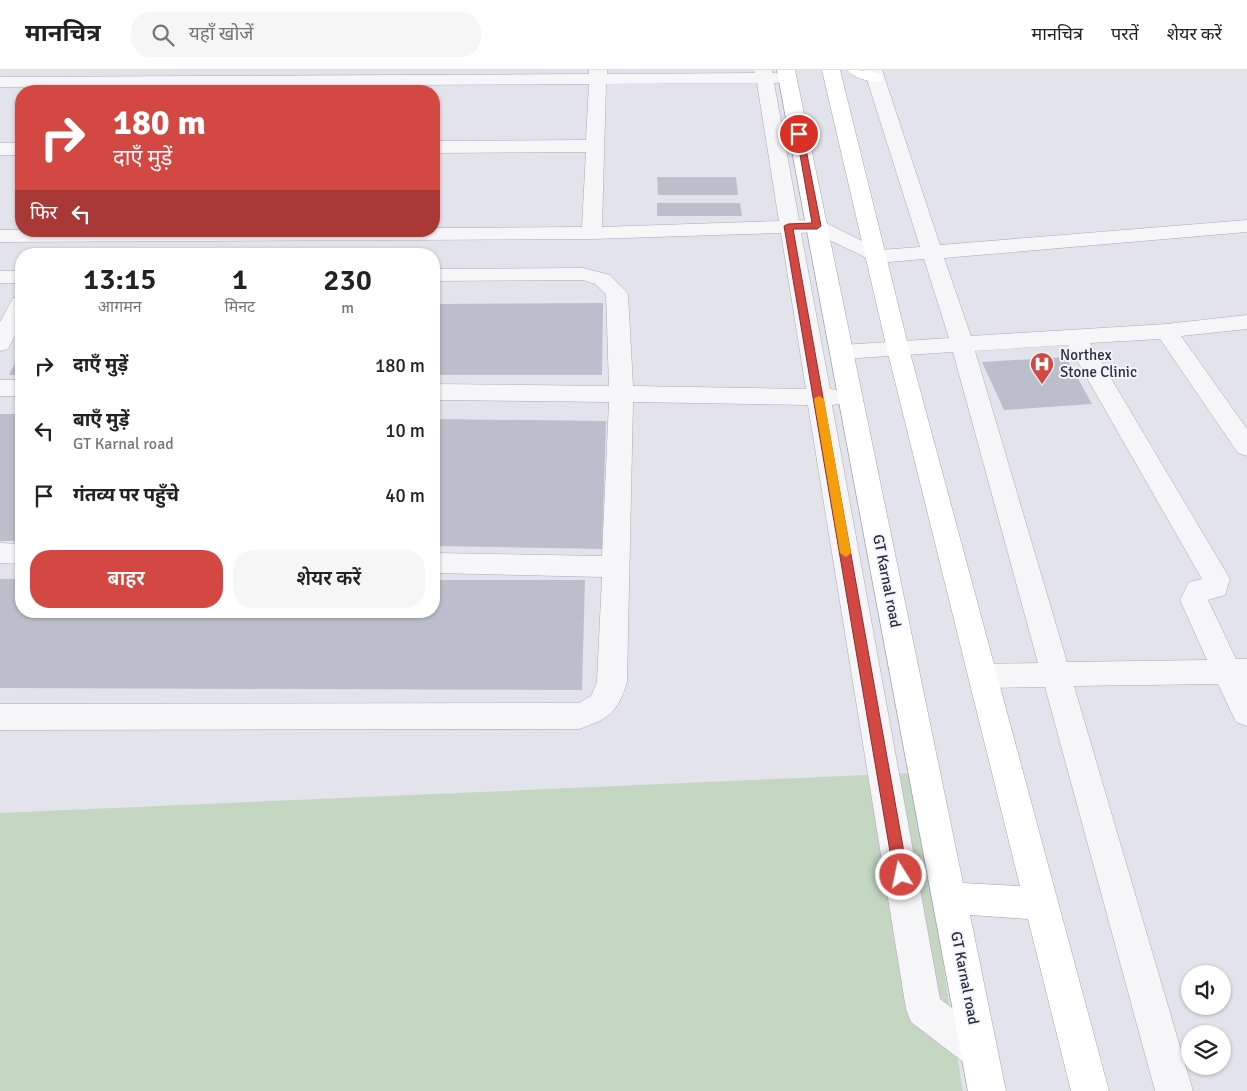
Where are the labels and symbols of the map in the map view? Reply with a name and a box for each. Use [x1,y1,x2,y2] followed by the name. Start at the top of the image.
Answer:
[778,113,820,155] pin
[1060,346,1137,381] place label: Northex Stone Clinic
[1029,351,1055,385] hospital icon: Northex Stone Clinic
[869,533,905,629] street label: GT Karnal road
[874,848,926,900] position arrow
[947,930,983,1026] street label: GT Karnal road

